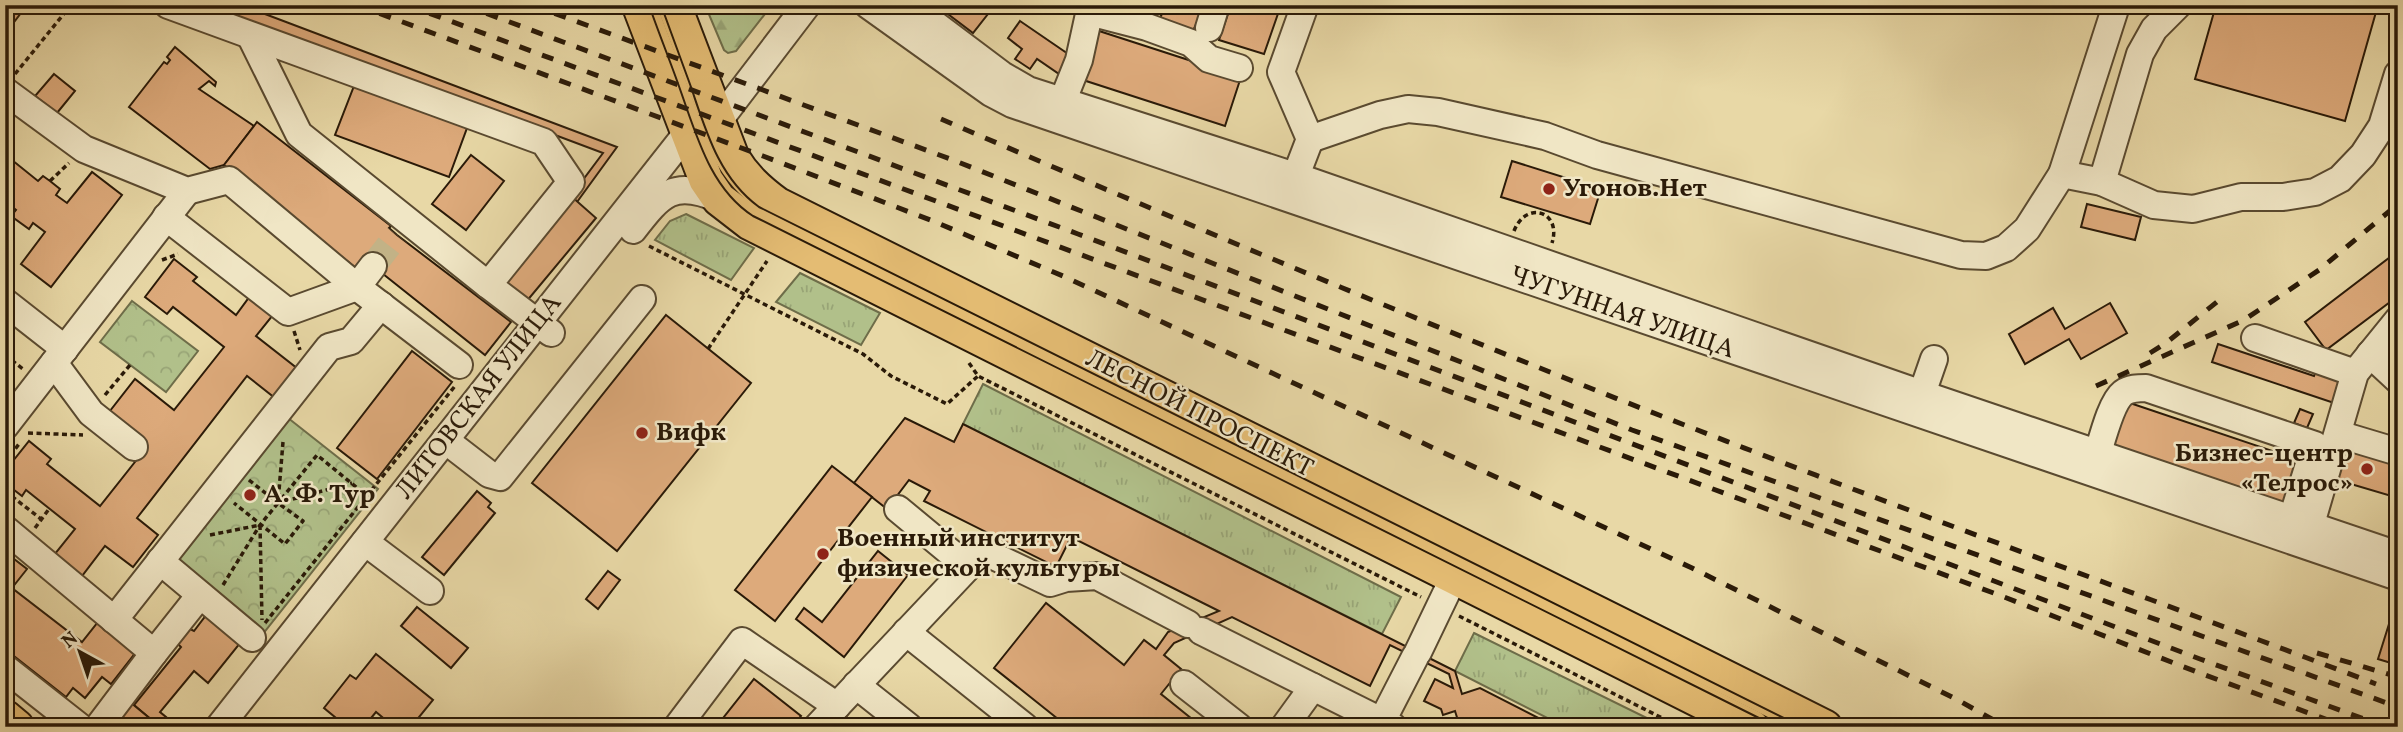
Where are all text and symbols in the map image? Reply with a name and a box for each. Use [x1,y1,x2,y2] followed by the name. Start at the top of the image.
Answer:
[1563,171,1708,207] place label: Угонов.Нет
[1541,181,1557,197] marker: Угонов.Нет
[1505,258,1739,368] street label: ЧУГУННАЯ УЛИЦА
[387,287,571,507] street label: ЛИТОВСКАЯ УЛИЦА
[1079,341,1319,487] street label: ЛЕСНОЙ ПРОСПЕКТ
[656,415,726,451] place label: Вифк
[634,425,650,441] marker: Вифк
[2175,436,2353,502] place label: Бизнес-центр «Телрос»
[2359,461,2375,477] marker: Бизнес-центр «Телрос»
[264,477,375,513] place label: А. Ф. Тур
[242,487,258,503] marker: А. Ф. Тур
[837,521,1120,587] place label: Военный институт физической культуры
[815,546,831,562] marker: Военный институт физической культуры
[46,616,116,686] north arrow
[57,626,84,655] text: N

